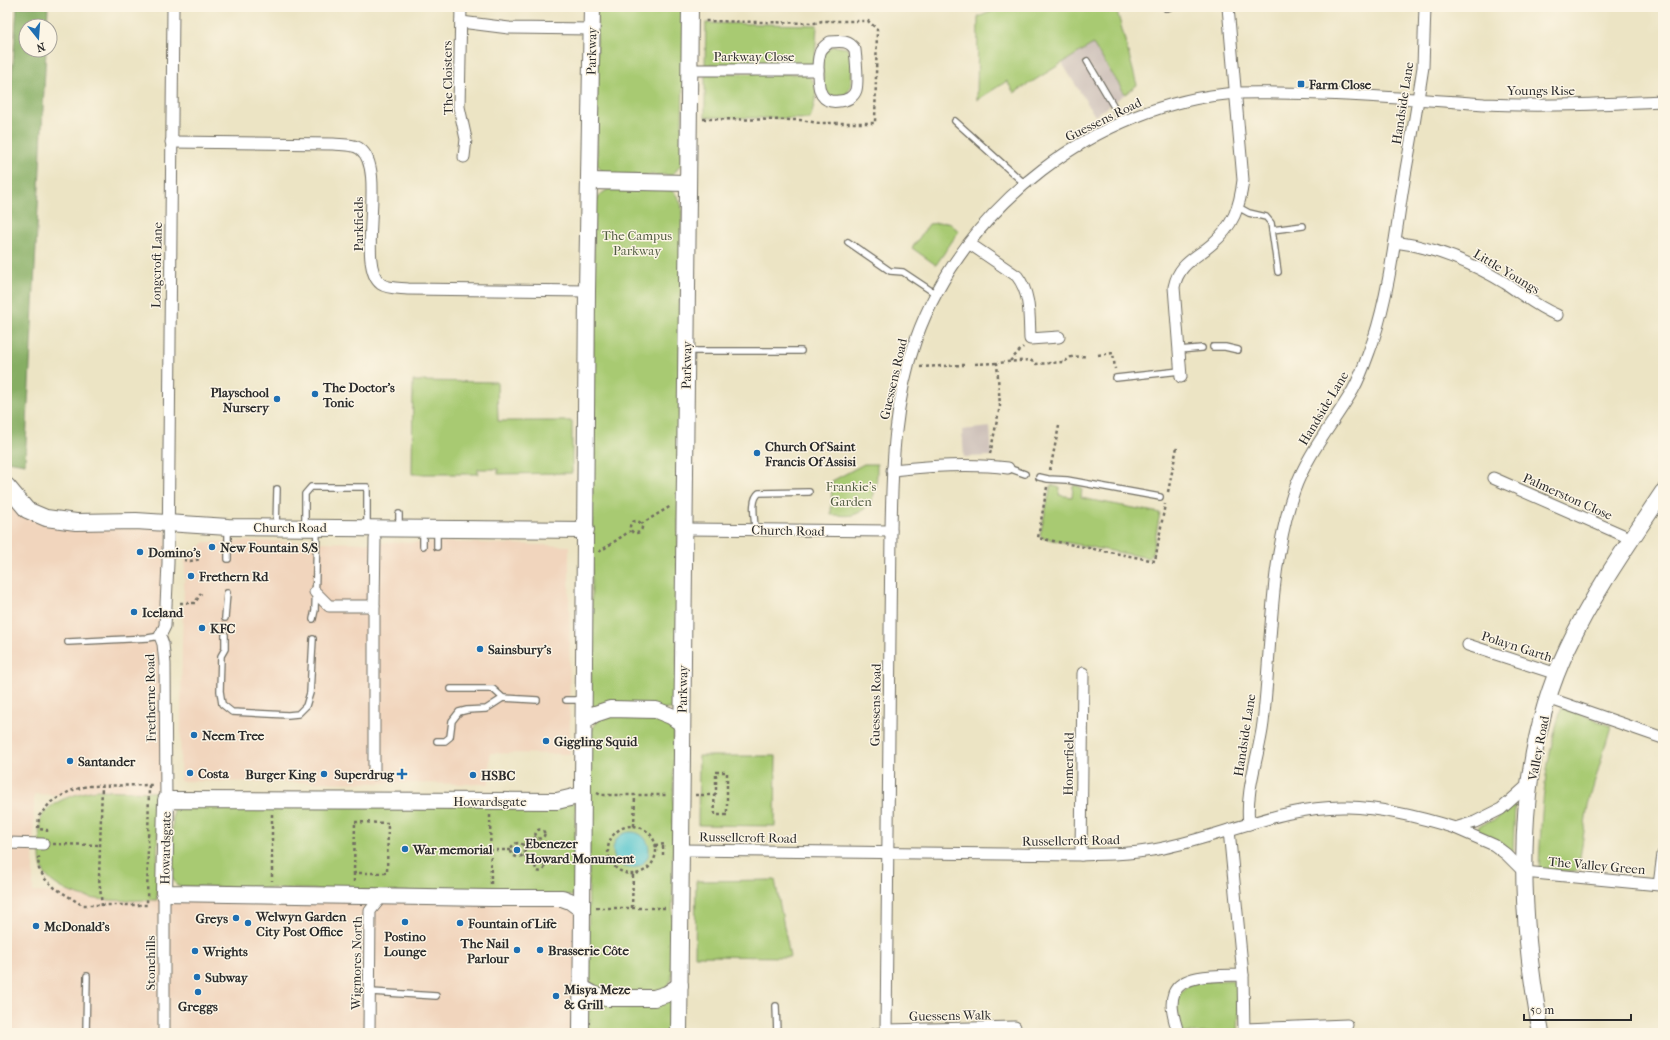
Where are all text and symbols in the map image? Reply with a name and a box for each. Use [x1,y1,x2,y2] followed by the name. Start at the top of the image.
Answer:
[18,18,58,58] north arrow
[584,26,599,75] street label: Parkway
[34,40,47,55] text: N
[439,41,456,115] street label: The Cloisters
[714,49,795,64] street label: Parkway Close
[1389,60,1417,145] street label: Handside Lane
[1308,77,1372,92] place label: Farm Close
[1296,79,1306,89] marker: Farm Close
[1506,83,1576,98] street label: Youngs Rise
[1063,94,1145,144] street label: Guessens Road
[351,196,366,251] street label: Parkfields
[148,221,165,308] street label: Longcroft Lane
[602,228,672,258] park label: The Campus Parkway
[1471,246,1543,297] street label: Little Youngs
[877,336,910,421] street label: Guessens Road
[679,340,694,389] street label: Parkway
[1295,368,1352,448] street label: Handside Lane
[322,380,395,410] place label: The Doctor's Tonic
[210,385,270,416] place label: Playschool Nursery
[310,389,320,399] marker: The Doctor's Tonic
[272,394,282,404] marker: Playschool Nursery
[764,439,856,469] place label: Church Of Saint Francis Of Assisi
[752,448,762,458] marker: Church Of Saint Francis Of Assisi
[1521,470,1615,523] street label: Palmerston Close
[826,479,876,509] park label: Frankie's Garden
[253,520,328,535] street label: Church Road
[751,522,826,539] street label: Church Road
[220,540,318,555] place label: New Fountain S/S
[207,542,217,552] marker: New Fountain S/S
[148,545,201,560] place label: Domino's
[135,547,145,557] marker: Domino's
[198,569,269,584] place label: Frethern Rd
[186,571,196,581] marker: Frethern Rd
[142,605,184,620] place label: Iceland
[129,607,139,617] marker: Iceland
[210,621,235,636] place label: KFC
[197,623,207,633] marker: KFC
[1480,628,1555,665] street label: Polayn Garth
[488,642,551,658] place label: Sainsbury's
[475,644,485,654] marker: Sainsbury's
[142,653,159,742] street label: Fretherne Road
[867,662,884,747] street label: Guessens Road
[675,664,690,713] street label: Parkway
[1231,692,1259,777] street label: Handside Lane
[1525,714,1552,783] street label: Valley Road
[202,728,265,743] place label: Neem Tree
[189,730,199,740] marker: Neem Tree
[1060,731,1077,796] street label: Homerfield
[554,734,638,750] place label: Giggling Squid
[541,736,551,746] marker: Giggling Squid
[78,754,136,769] place label: Santander
[65,756,75,766] marker: Santander
[198,766,230,781] place label: Costa
[245,767,317,783] place label: Burger King
[334,767,395,783] place label: Superdrug
[185,768,195,778] marker: Costa
[481,768,515,783] place label: HSBC
[319,769,329,779] marker: Burger King
[397,769,407,779] marker: Superdrug
[468,770,478,780] marker: HSBC
[453,794,527,809] street label: Howardsgate
[157,811,174,885] street label: Howardsgate
[699,829,798,846] street label: Russellcroft Road
[1022,832,1121,849] street label: Russellcroft Road
[525,836,635,866] place label: Ebenezer Howard Monument
[412,842,493,857] place label: War memorial
[400,844,410,854] marker: War memorial
[512,845,522,855] marker: Ebenezer Howard Monument
[1548,854,1646,877] street label: The Valley Green
[255,909,347,940] place label: Welwyn Garden City Post Office
[195,911,228,927] place label: Greys
[231,913,241,923] marker: Greys
[348,915,365,1011] street label: Wigmores North
[467,916,557,931] place label: Fountain of Life
[400,917,410,927] marker: Postino Lounge
[243,918,253,928] marker: Welwyn Garden City Post Office
[455,918,465,928] marker: Fountain of Life
[43,919,110,934] place label: McDonald's
[31,921,41,931] marker: McDonald's
[384,929,427,960] place label: Postino Lounge
[143,935,158,990] street label: Stonehills
[459,936,509,966] place label: The Nail Parlour
[548,943,629,958] place label: Brasserie Côte
[202,944,248,960] place label: Wrights
[512,945,522,955] marker: The Nail Parlour
[535,945,545,955] marker: Brasserie Côte
[190,946,200,956] marker: Wrights
[205,970,249,986] place label: Subway
[192,972,202,982] marker: Subway
[563,982,631,1012] place label: Misya Meze & Grill
[193,987,203,997] marker: Greggs
[551,991,561,1001] marker: Misya Meze & Grill
[1524,996,1631,1022] scale bar
[178,999,218,1015] place label: Greggs
[1530,1003,1554,1017] text: 50 m
[909,1007,992,1024] street label: Guessens Walk

